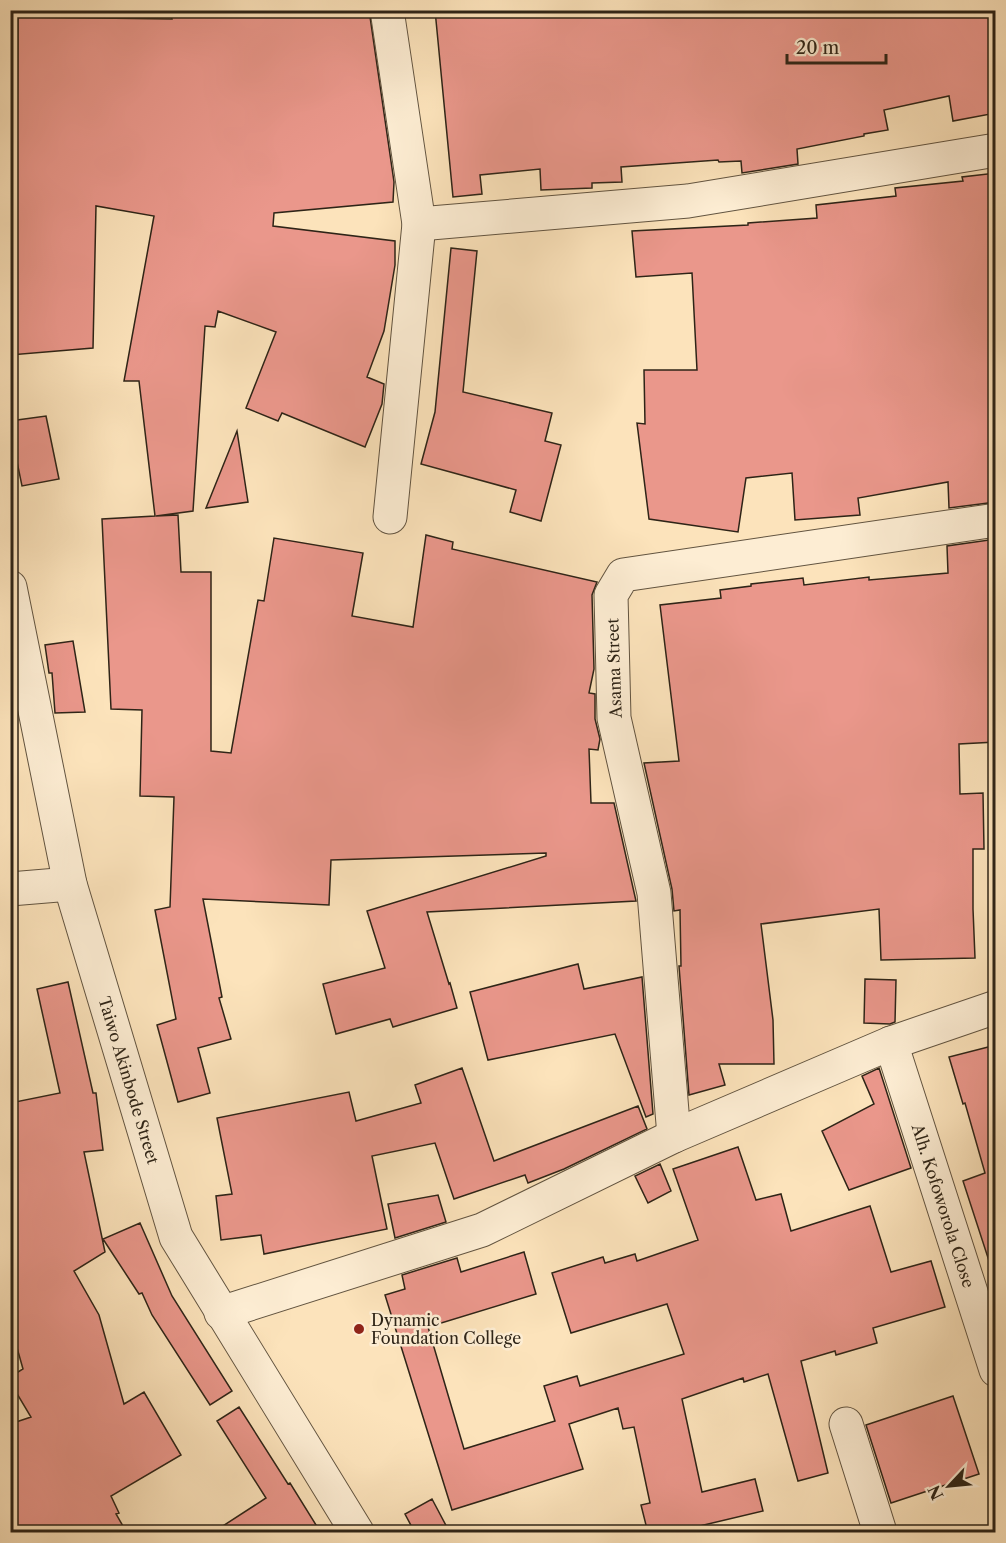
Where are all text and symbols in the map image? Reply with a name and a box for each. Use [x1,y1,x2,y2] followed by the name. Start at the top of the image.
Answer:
[787,27,886,65] scale bar
[796,37,840,59] text: 20 m
[602,617,626,719] street label: Asama Street
[94,994,164,1167] street label: Taiwo Akinbode Street
[907,1120,979,1290] street label: Alh. Kofoworola Close
[371,1310,521,1348] place label: Dynamic Foundation College
[352,1322,366,1336] marker: Dynamic Foundation College
[919,1456,979,1516] north arrow
[923,1482,948,1503] text: N

